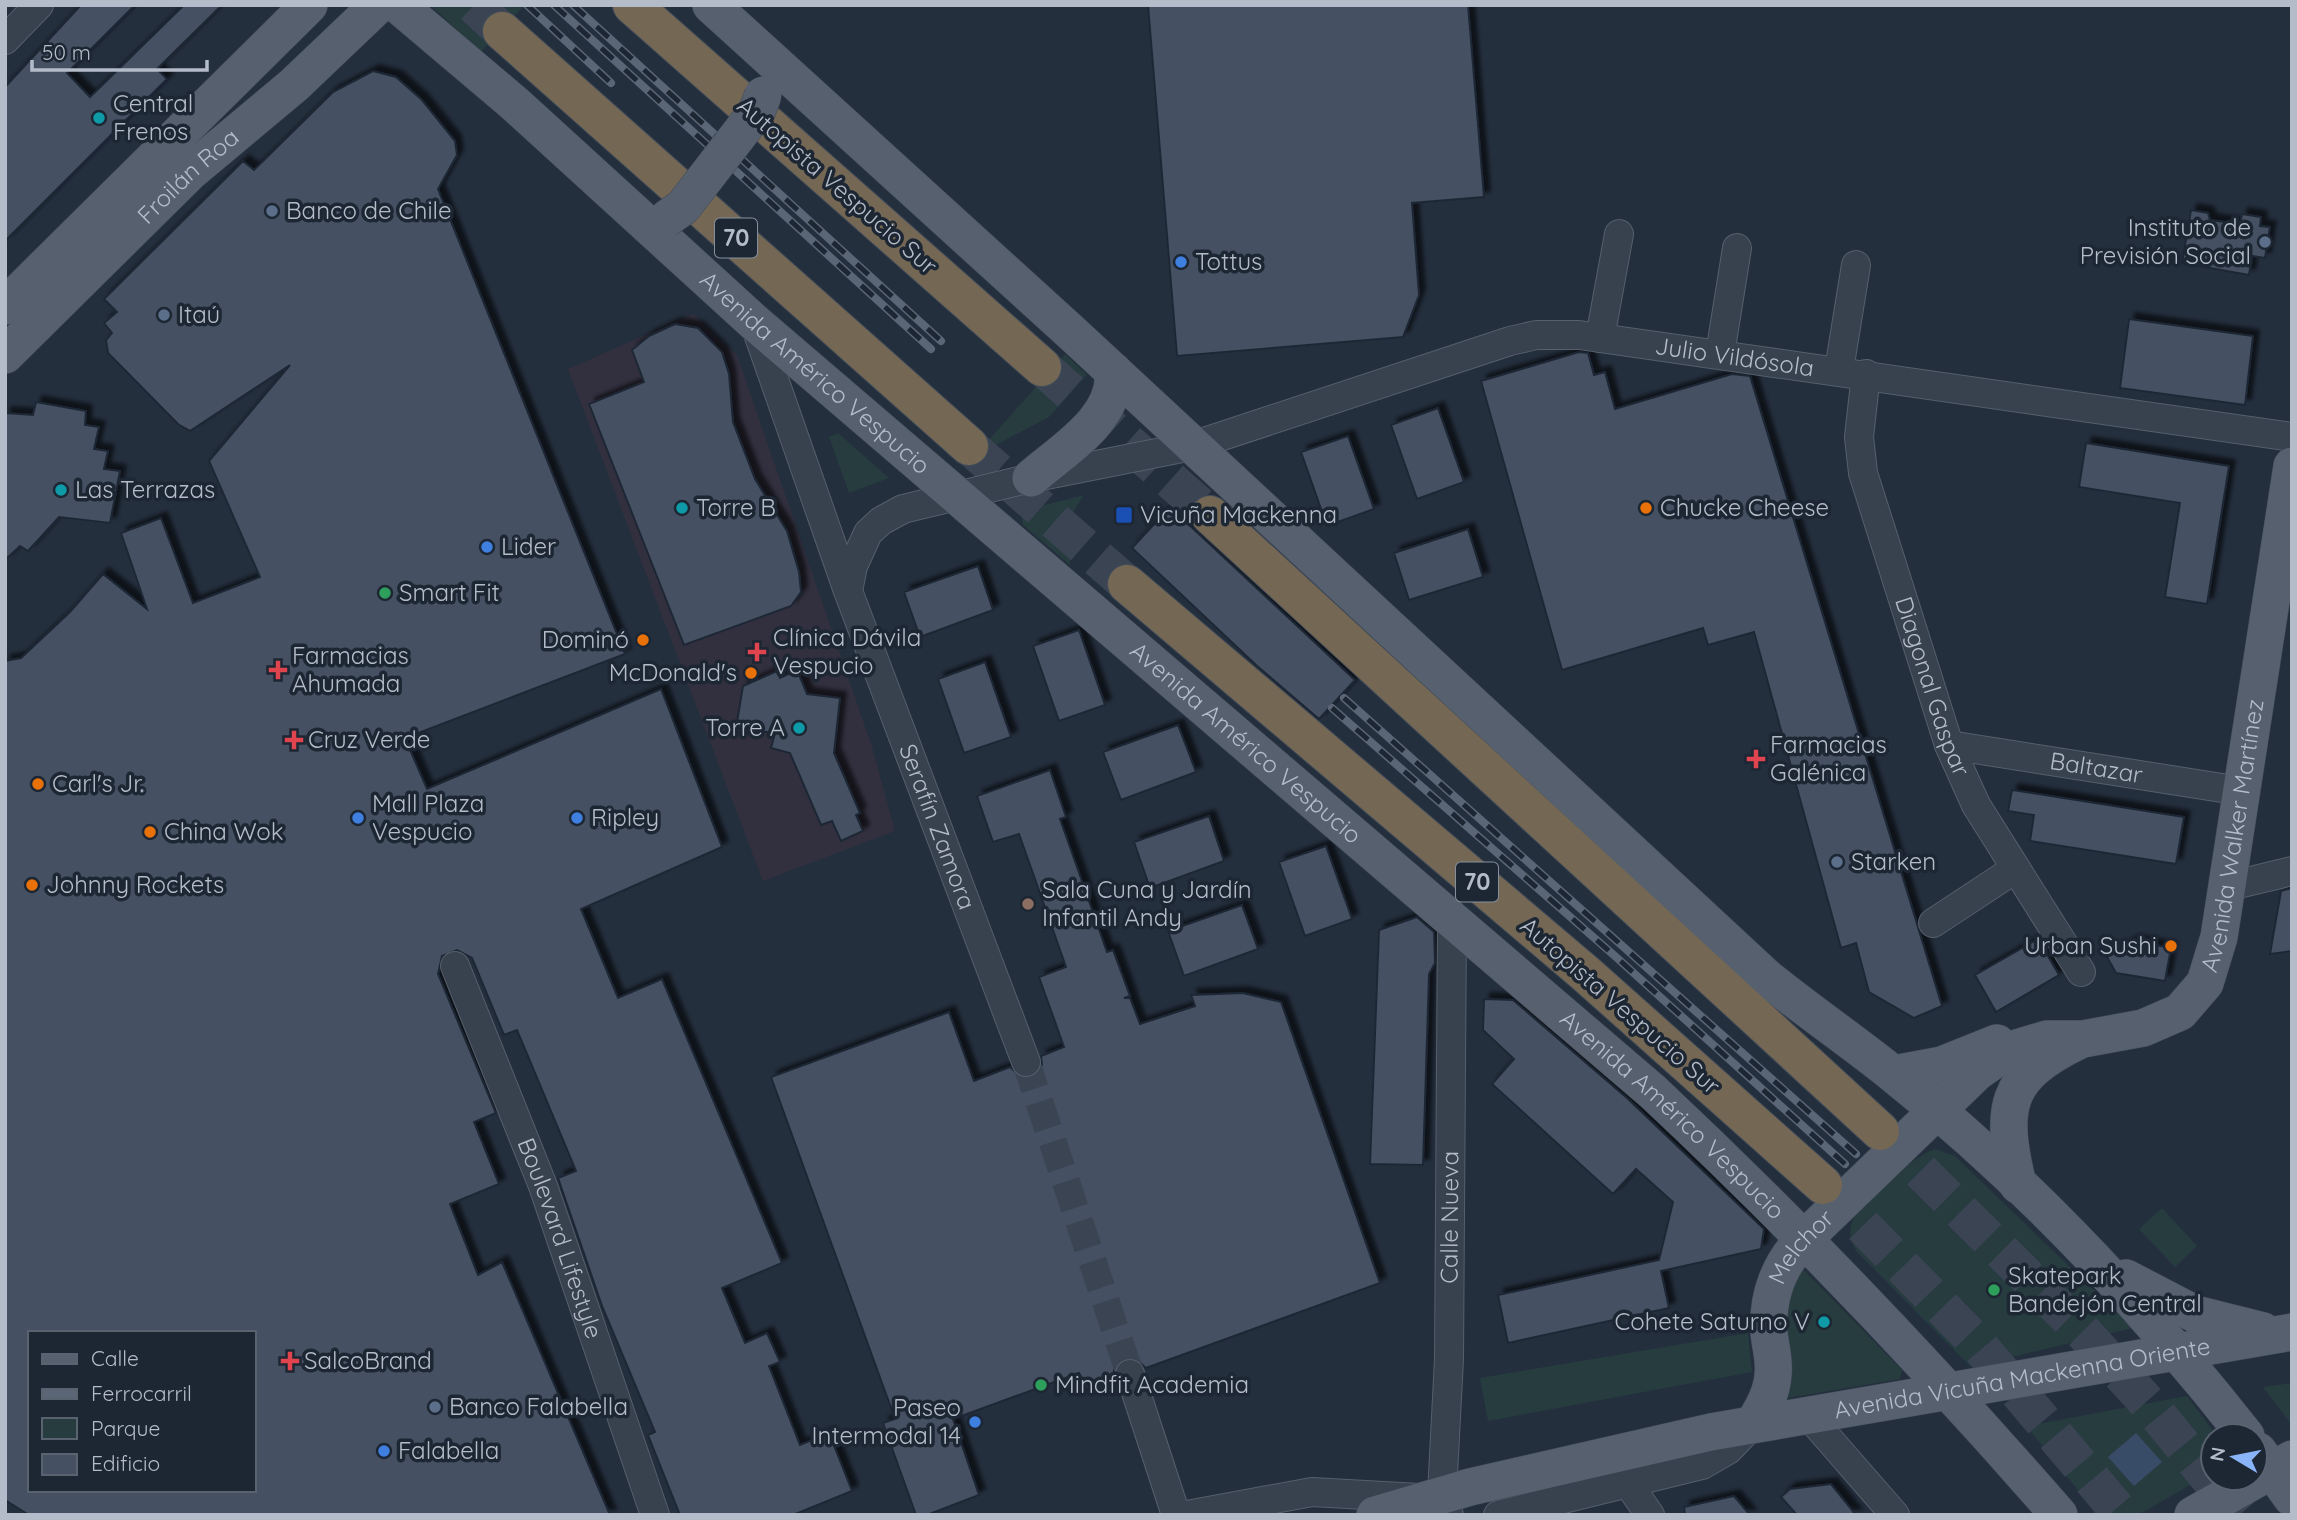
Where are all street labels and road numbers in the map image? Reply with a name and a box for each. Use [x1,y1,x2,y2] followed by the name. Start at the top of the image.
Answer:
[732,90,944,280] street label: Autopista Vespucio Sur
[131,122,245,230] street label: Froilán Roa
[715,218,757,258] road number: 70
[694,264,937,480] street label: Avenida Américo Vespucio
[1653,330,1816,382] street label: Julio Vildósola
[1889,593,1977,781] street label: Diagonal Gaspar
[1124,635,1368,850] street label: Avenida Américo Vespucio
[2193,697,2270,975] street label: Avenida Walker Martínez
[893,739,983,913] street label: Serafín Zamora
[2048,745,2145,789] street label: Baltazar
[1456,862,1498,902] road number: 70
[1515,910,1727,1100] street label: Autopista Vespucio Sur
[1554,1003,1791,1225] street label: Avenida Américo Vespucio
[511,1133,610,1342] street label: Boulevard Lifestyle
[1434,1151,1464,1284] street label: Calle Nueva
[1761,1203,1840,1289] street label: Melchor
[1832,1330,2212,1425] street label: Avenida Vicuña Mackenna Oriente

